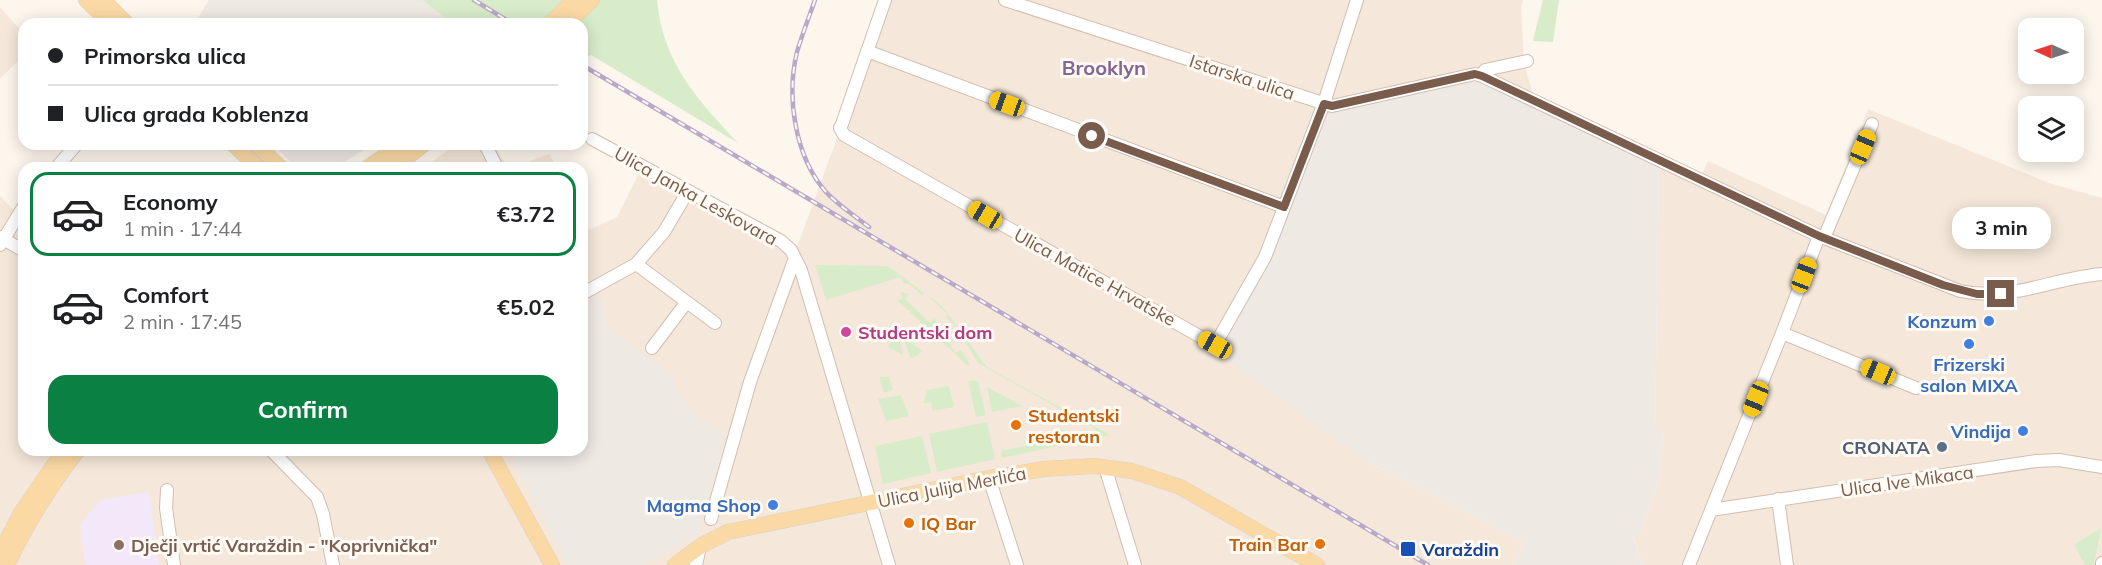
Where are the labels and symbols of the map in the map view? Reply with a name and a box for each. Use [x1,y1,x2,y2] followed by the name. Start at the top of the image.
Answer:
[2018,18,2084,84] north arrow
[1186,49,1298,105] street label: Istarska ulica
[1062,55,1146,80] district label: Brooklyn
[987,89,1027,119] car
[1078,122,1105,149] route start
[1848,127,1878,167] car
[610,142,782,250] street label: Ulica Janka Leskovara
[965,198,1005,232] car
[1952,207,2050,249] callout: 3 min
[1010,223,1180,331] street label: Ulica Matice Hrvatske
[1789,255,1819,295] car
[1987,280,2014,307] route end
[1907,310,1977,333] place label: Konzum
[1982,314,1996,328] marker: Konzum
[858,321,992,344] place label: Studentski dom
[839,325,853,339] marker: Studentski dom
[1195,328,1235,362] car
[1962,337,1976,351] marker: Frizerski salon MIXA
[1920,353,2018,397] place label: Frizerski salon MIXA
[1858,357,1898,387] car
[1741,379,1771,419] car
[1028,404,1119,448] place label: Studentski restoran
[1009,418,1023,432] marker: Studentski restoran
[1950,420,2011,443] place label: Vindija
[2016,424,2030,438] marker: Vindija
[1842,436,1930,459] place label: CRONATA
[1935,440,1949,454] marker: CRONATA
[1839,460,1975,502] street label: Ulica Ive Mikaca
[876,461,1028,513] street label: Ulica Julija Merlića
[646,494,761,517] place label: Magma Shop
[766,498,780,512] marker: Magma Shop
[921,512,977,535] place label: IQ Bar
[902,516,916,530] marker: IQ Bar
[1229,533,1309,556] place label: Train Bar
[131,534,437,557] place label: Dječji vrtić Varaždin - "Koprivnička"
[1313,537,1327,551] marker: Train Bar
[112,538,126,552] marker: Dječji vrtić Varaždin - "Koprivnička"
[1421,538,1499,561] place label: Varaždin
[1399,540,1417,558] marker: Varaždin

